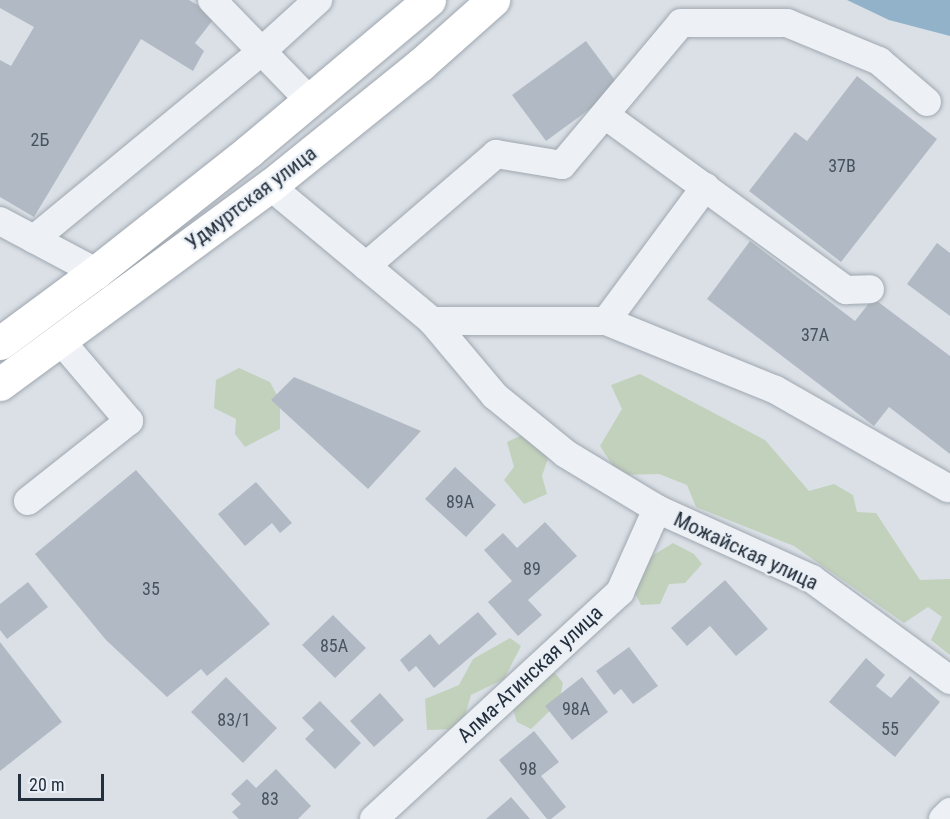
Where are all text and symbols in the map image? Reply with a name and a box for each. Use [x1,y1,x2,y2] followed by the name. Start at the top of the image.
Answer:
[31,129,49,151] house number: 2Б
[181,141,321,255] street label: Удмуртская улица
[828,155,856,177] house number: 37В
[801,324,829,346] house number: 37А
[446,491,474,513] house number: 89А
[670,507,822,595] street label: Можайская улица
[523,558,541,580] house number: 89
[142,578,160,600] house number: 35
[452,600,608,748] street label: Алма-Атинская улица
[320,635,348,657] house number: 85А
[562,698,590,720] house number: 98А
[217,709,251,731] house number: 83/1
[881,718,899,740] house number: 55
[519,758,537,780] house number: 98
[21,762,106,800] scale bar
[29,774,64,795] text: 20 m
[261,788,279,810] house number: 83

